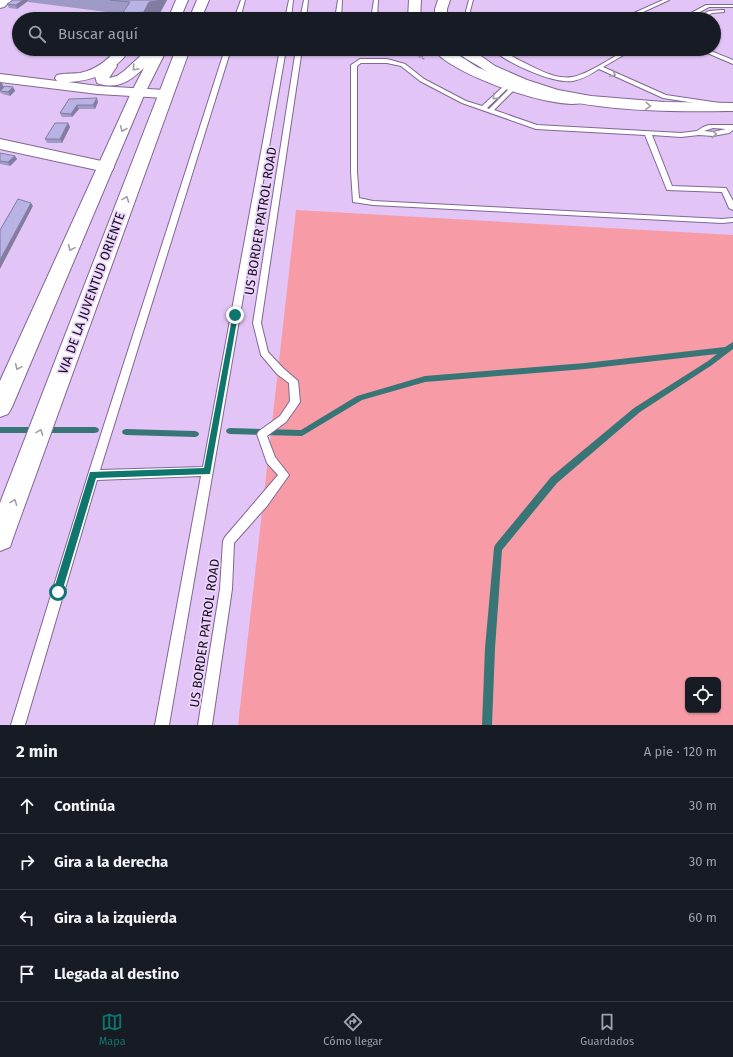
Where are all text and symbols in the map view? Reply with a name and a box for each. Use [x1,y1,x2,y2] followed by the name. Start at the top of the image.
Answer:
[12,12,721,56] search box
[26,23,48,45] icon: search
[58,25,138,43] text: Buscar aquí
[132,63,140,71] one-way arrow
[609,69,617,77] one-way arrow
[492,92,500,100] one-way arrow
[645,101,651,110] one-way arrow
[120,124,128,132] one-way arrow
[711,129,717,138] one-way arrow
[241,146,280,296] street label: US BORDER PATROL ROAD
[122,195,130,202] one-way arrow
[55,210,128,376] street label: VIA DE LA JUVENTUD ORIENTE
[68,243,76,251] one-way arrow
[226,306,244,324] route end
[15,362,23,370] one-way arrow
[35,429,43,436] one-way arrow
[9,498,17,505] one-way arrow
[187,558,222,708] street label: US BORDER PATROL ROAD
[49,583,67,601] route start
[685,677,721,713] map controls
[685,677,721,713] button: locate
[16,741,58,762] text: 2 min
[644,744,717,759] text: A pie · 120 m
[16,795,38,817] icon: ahead
[54,797,115,815] text: Continúa
[689,798,717,813] text: 30 m
[16,851,38,873] icon: right
[54,853,168,871] text: Gira a la derecha
[689,854,717,869] text: 30 m
[16,907,38,929] icon: left
[54,909,177,927] text: Gira a la izquierda
[688,910,717,925] text: 60 m
[16,963,38,985] icon: arrive
[54,965,179,983] text: Llegada al destino
[99,1011,126,1048] tab: Mapa
[323,1011,383,1048] tab: Cómo llegar
[580,1011,634,1048] tab: Guardados

